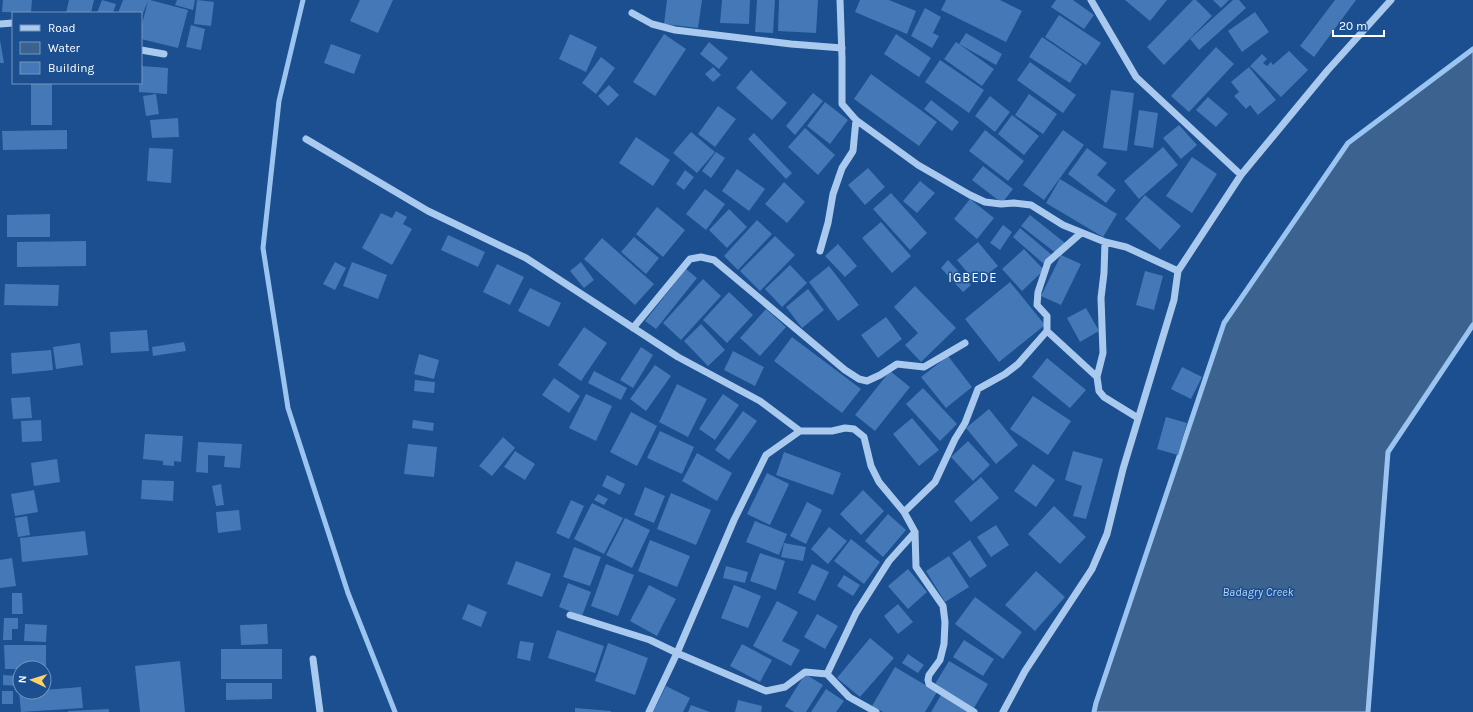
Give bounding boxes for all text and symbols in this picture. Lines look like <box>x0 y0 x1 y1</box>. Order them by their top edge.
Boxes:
legend <box>12 12 142 84</box>
scale bar <box>1333 12 1384 38</box>
text: 20 m <box>1339 19 1367 33</box>
text: Road <box>48 21 76 35</box>
text: Water <box>48 41 81 55</box>
text: Building <box>48 61 95 75</box>
district label: IGBEDE <box>948 270 998 285</box>
water label: Badagry Creek <box>1222 585 1294 599</box>
north arrow <box>12 660 52 700</box>
text: N <box>16 675 29 684</box>

